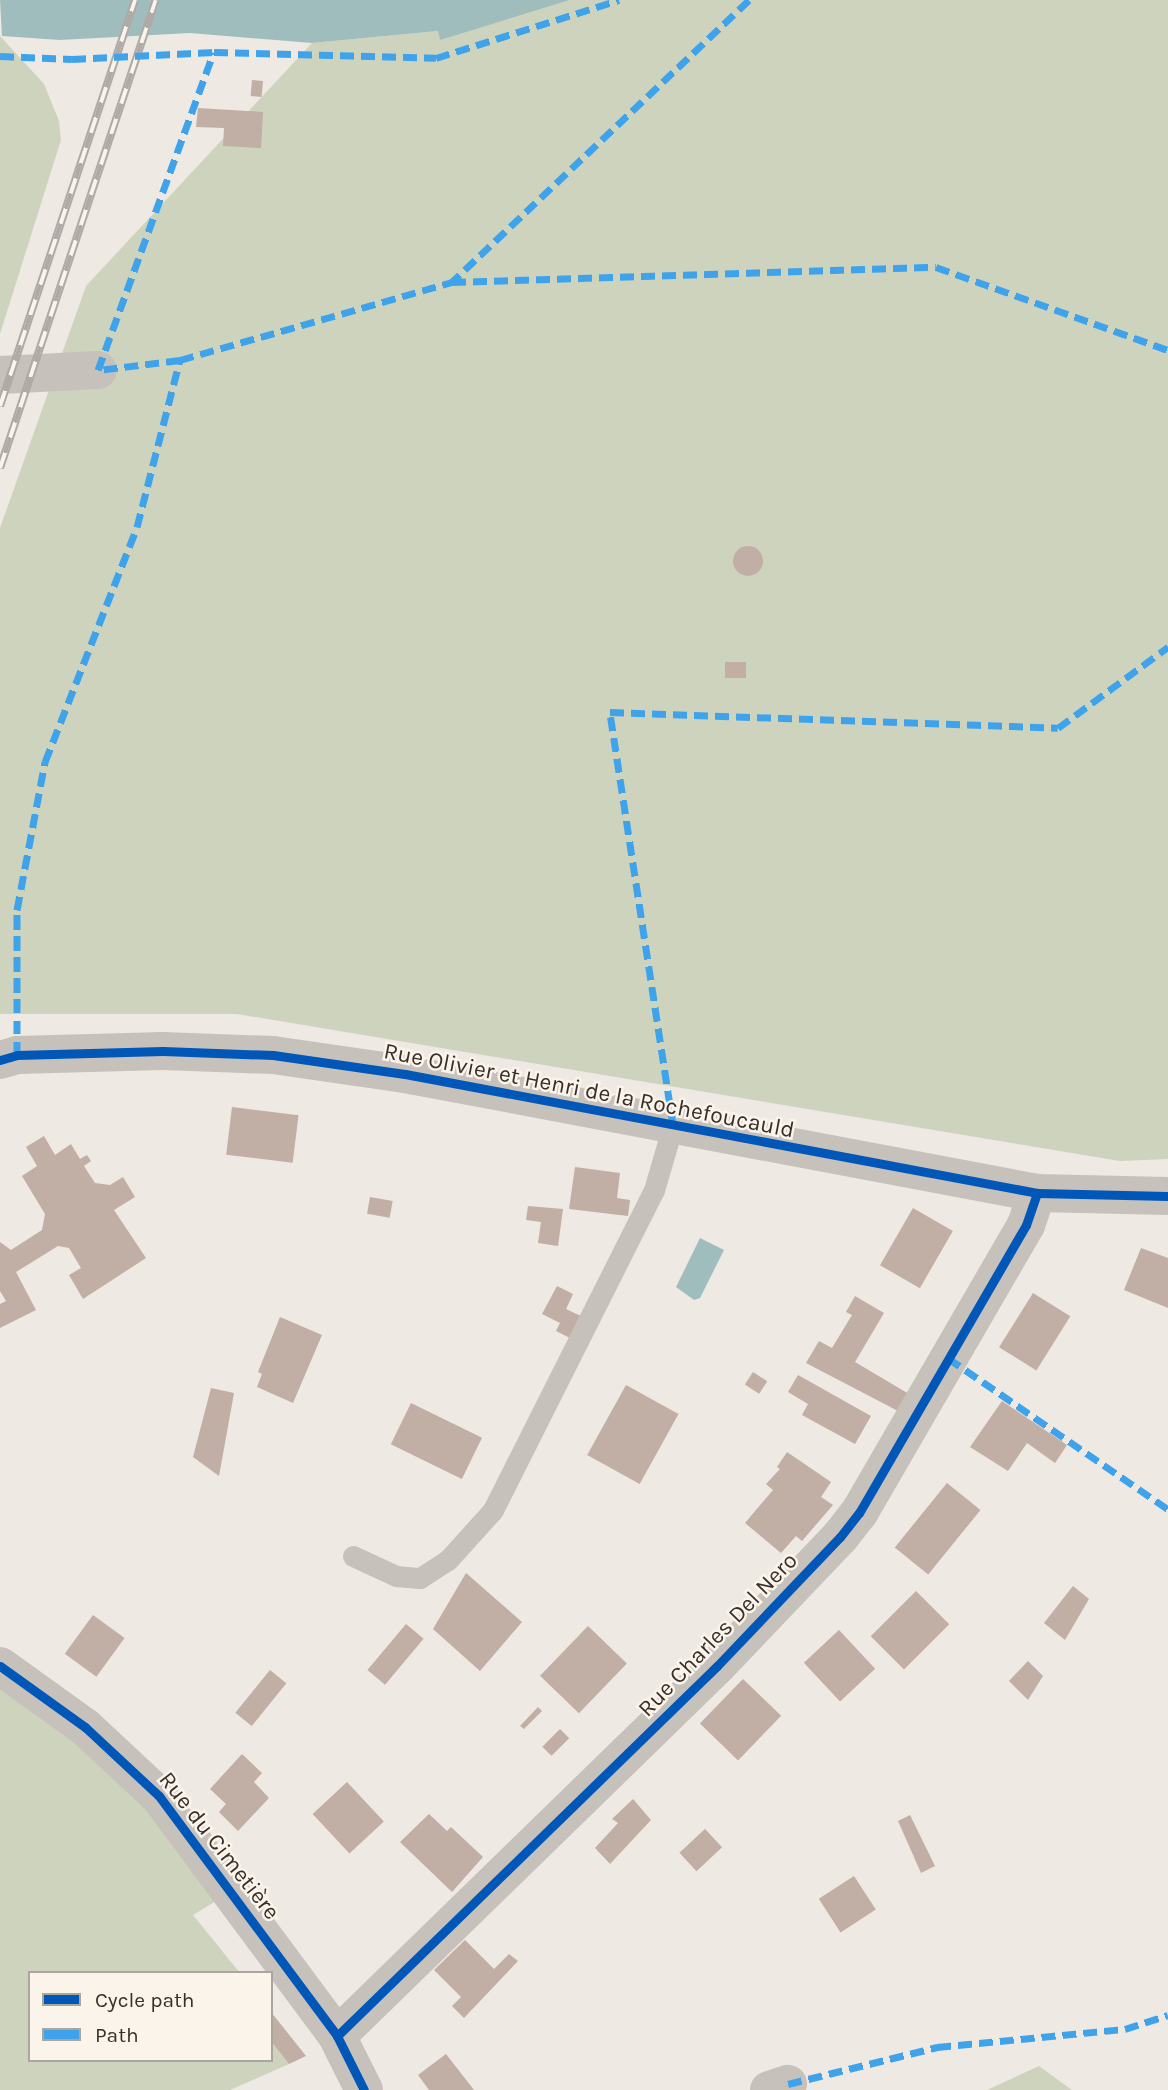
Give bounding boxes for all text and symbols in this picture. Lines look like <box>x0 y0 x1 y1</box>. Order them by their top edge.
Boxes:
street label: Rue Olivier et Henri de la Rochefoucauld <box>381 1038 797 1144</box>
street label: Rue Charles Del Nero <box>633 1547 803 1723</box>
street label: Rue du Cimetière <box>153 1767 285 1925</box>
legend <box>28 1971 273 2062</box>
text: Cycle path <box>95 1988 195 2012</box>
text: Path <box>95 2023 139 2047</box>

